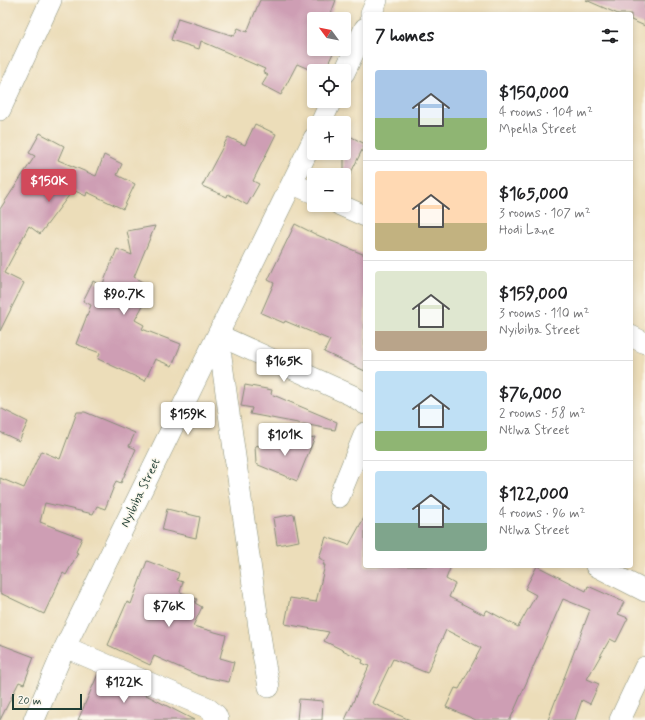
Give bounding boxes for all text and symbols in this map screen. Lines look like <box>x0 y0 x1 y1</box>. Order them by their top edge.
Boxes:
north arrow <box>307 12 351 56</box>
map controls <box>307 12 351 212</box>
text: 7 homes <box>375 25 434 47</box>
icon: filters <box>599 25 621 47</box>
button: locate <box>307 64 351 108</box>
text: $150,000 <box>499 82 569 104</box>
icon: home <box>407 86 455 134</box>
text: 4 rooms · 104 m² <box>499 104 593 121</box>
button: + <box>307 116 351 160</box>
text: Mpehla Street <box>499 121 576 138</box>
button: − <box>307 168 351 212</box>
pin: $150K <box>21 169 77 203</box>
text: $150K <box>30 173 68 190</box>
text: $165,000 <box>499 183 569 205</box>
icon: home <box>407 187 455 235</box>
text: 3 rooms · 107 m² <box>499 205 591 222</box>
text: Hodi Lane <box>499 222 555 239</box>
pin: $90.7K <box>91 282 157 316</box>
text: $159,000 <box>499 283 568 305</box>
text: $90.7K <box>103 286 145 303</box>
icon: home <box>407 287 455 335</box>
text: 3 rooms · 110 m² <box>499 305 589 322</box>
text: Nyibiba Street <box>499 322 580 339</box>
pin: $165K <box>256 349 312 383</box>
text: $165K <box>265 353 303 370</box>
text: $76,000 <box>499 383 562 405</box>
icon: home <box>407 387 455 435</box>
pin: $159K <box>160 402 216 436</box>
text: 2 rooms · 58 m² <box>499 405 586 422</box>
text: $159K <box>170 406 206 423</box>
text: Ntlwa Street <box>499 422 569 439</box>
pin: $101K <box>257 423 313 457</box>
text: $101K <box>267 427 303 444</box>
street label: Nyibiba Street <box>117 455 165 530</box>
text: $122,000 <box>499 483 569 505</box>
icon: home <box>407 487 455 535</box>
text: 4 rooms · 96 m² <box>499 505 585 522</box>
text: Ntlwa Street <box>499 522 569 539</box>
pin: $76K <box>145 594 193 628</box>
text: $76K <box>153 598 185 615</box>
pin: $122K <box>96 670 152 704</box>
text: $122K <box>105 674 143 691</box>
scale bar <box>12 692 82 711</box>
text: 20 m <box>18 694 41 708</box>

